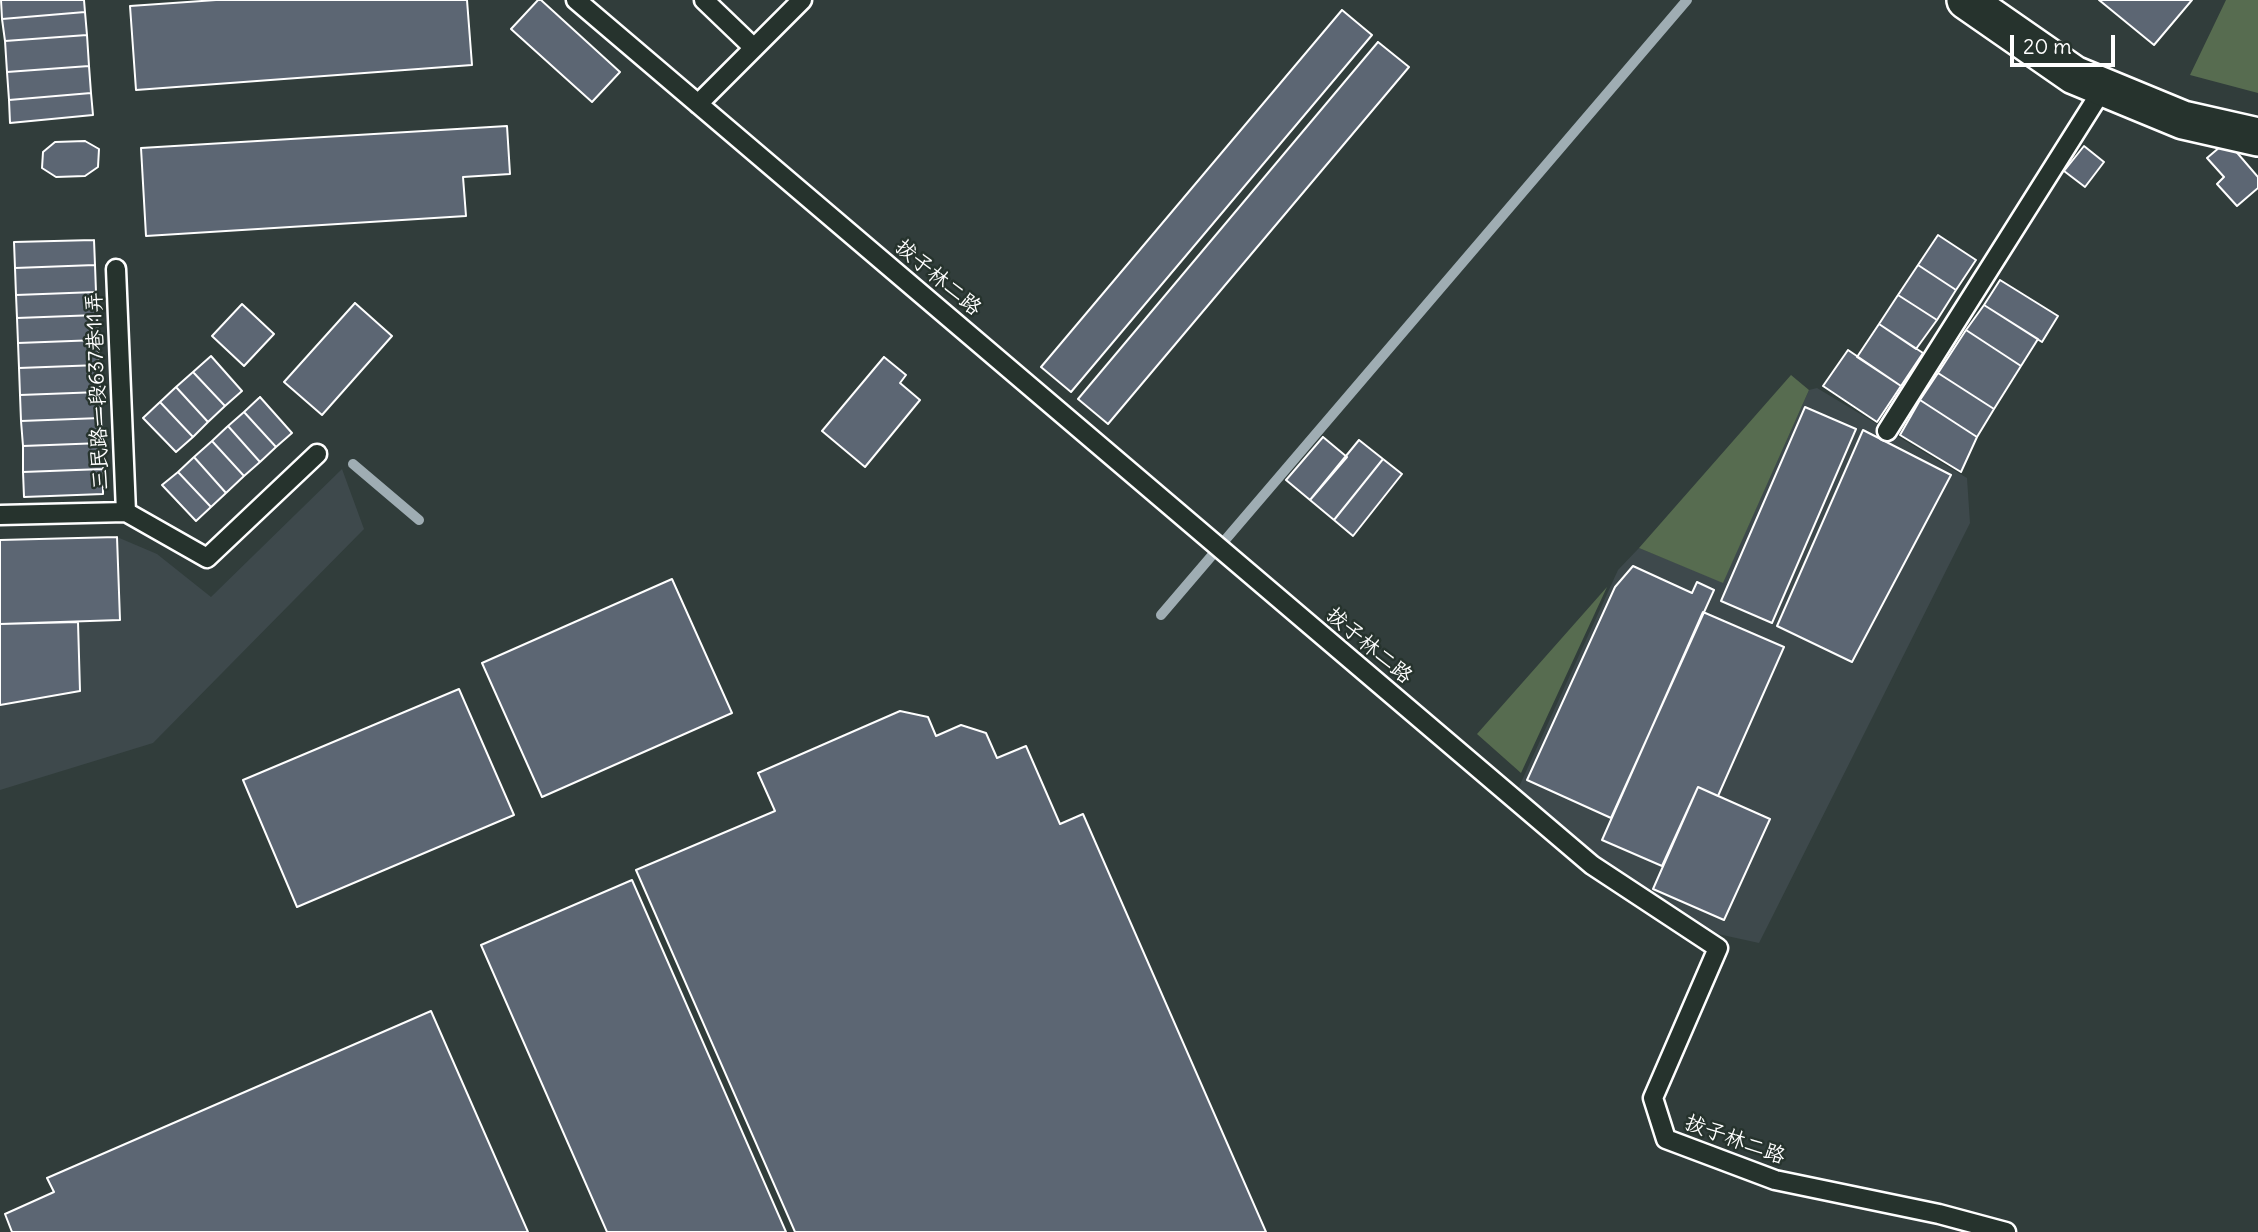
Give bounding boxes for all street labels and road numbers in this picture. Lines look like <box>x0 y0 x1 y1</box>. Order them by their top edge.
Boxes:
street label: 拔子林二路 <box>890 235 986 321</box>
street label: 三民路一段637巷11弄 <box>82 292 114 490</box>
street label: 拔子林二路 <box>1321 603 1417 689</box>
street label: 拔子林二路 <box>1681 1110 1789 1170</box>

